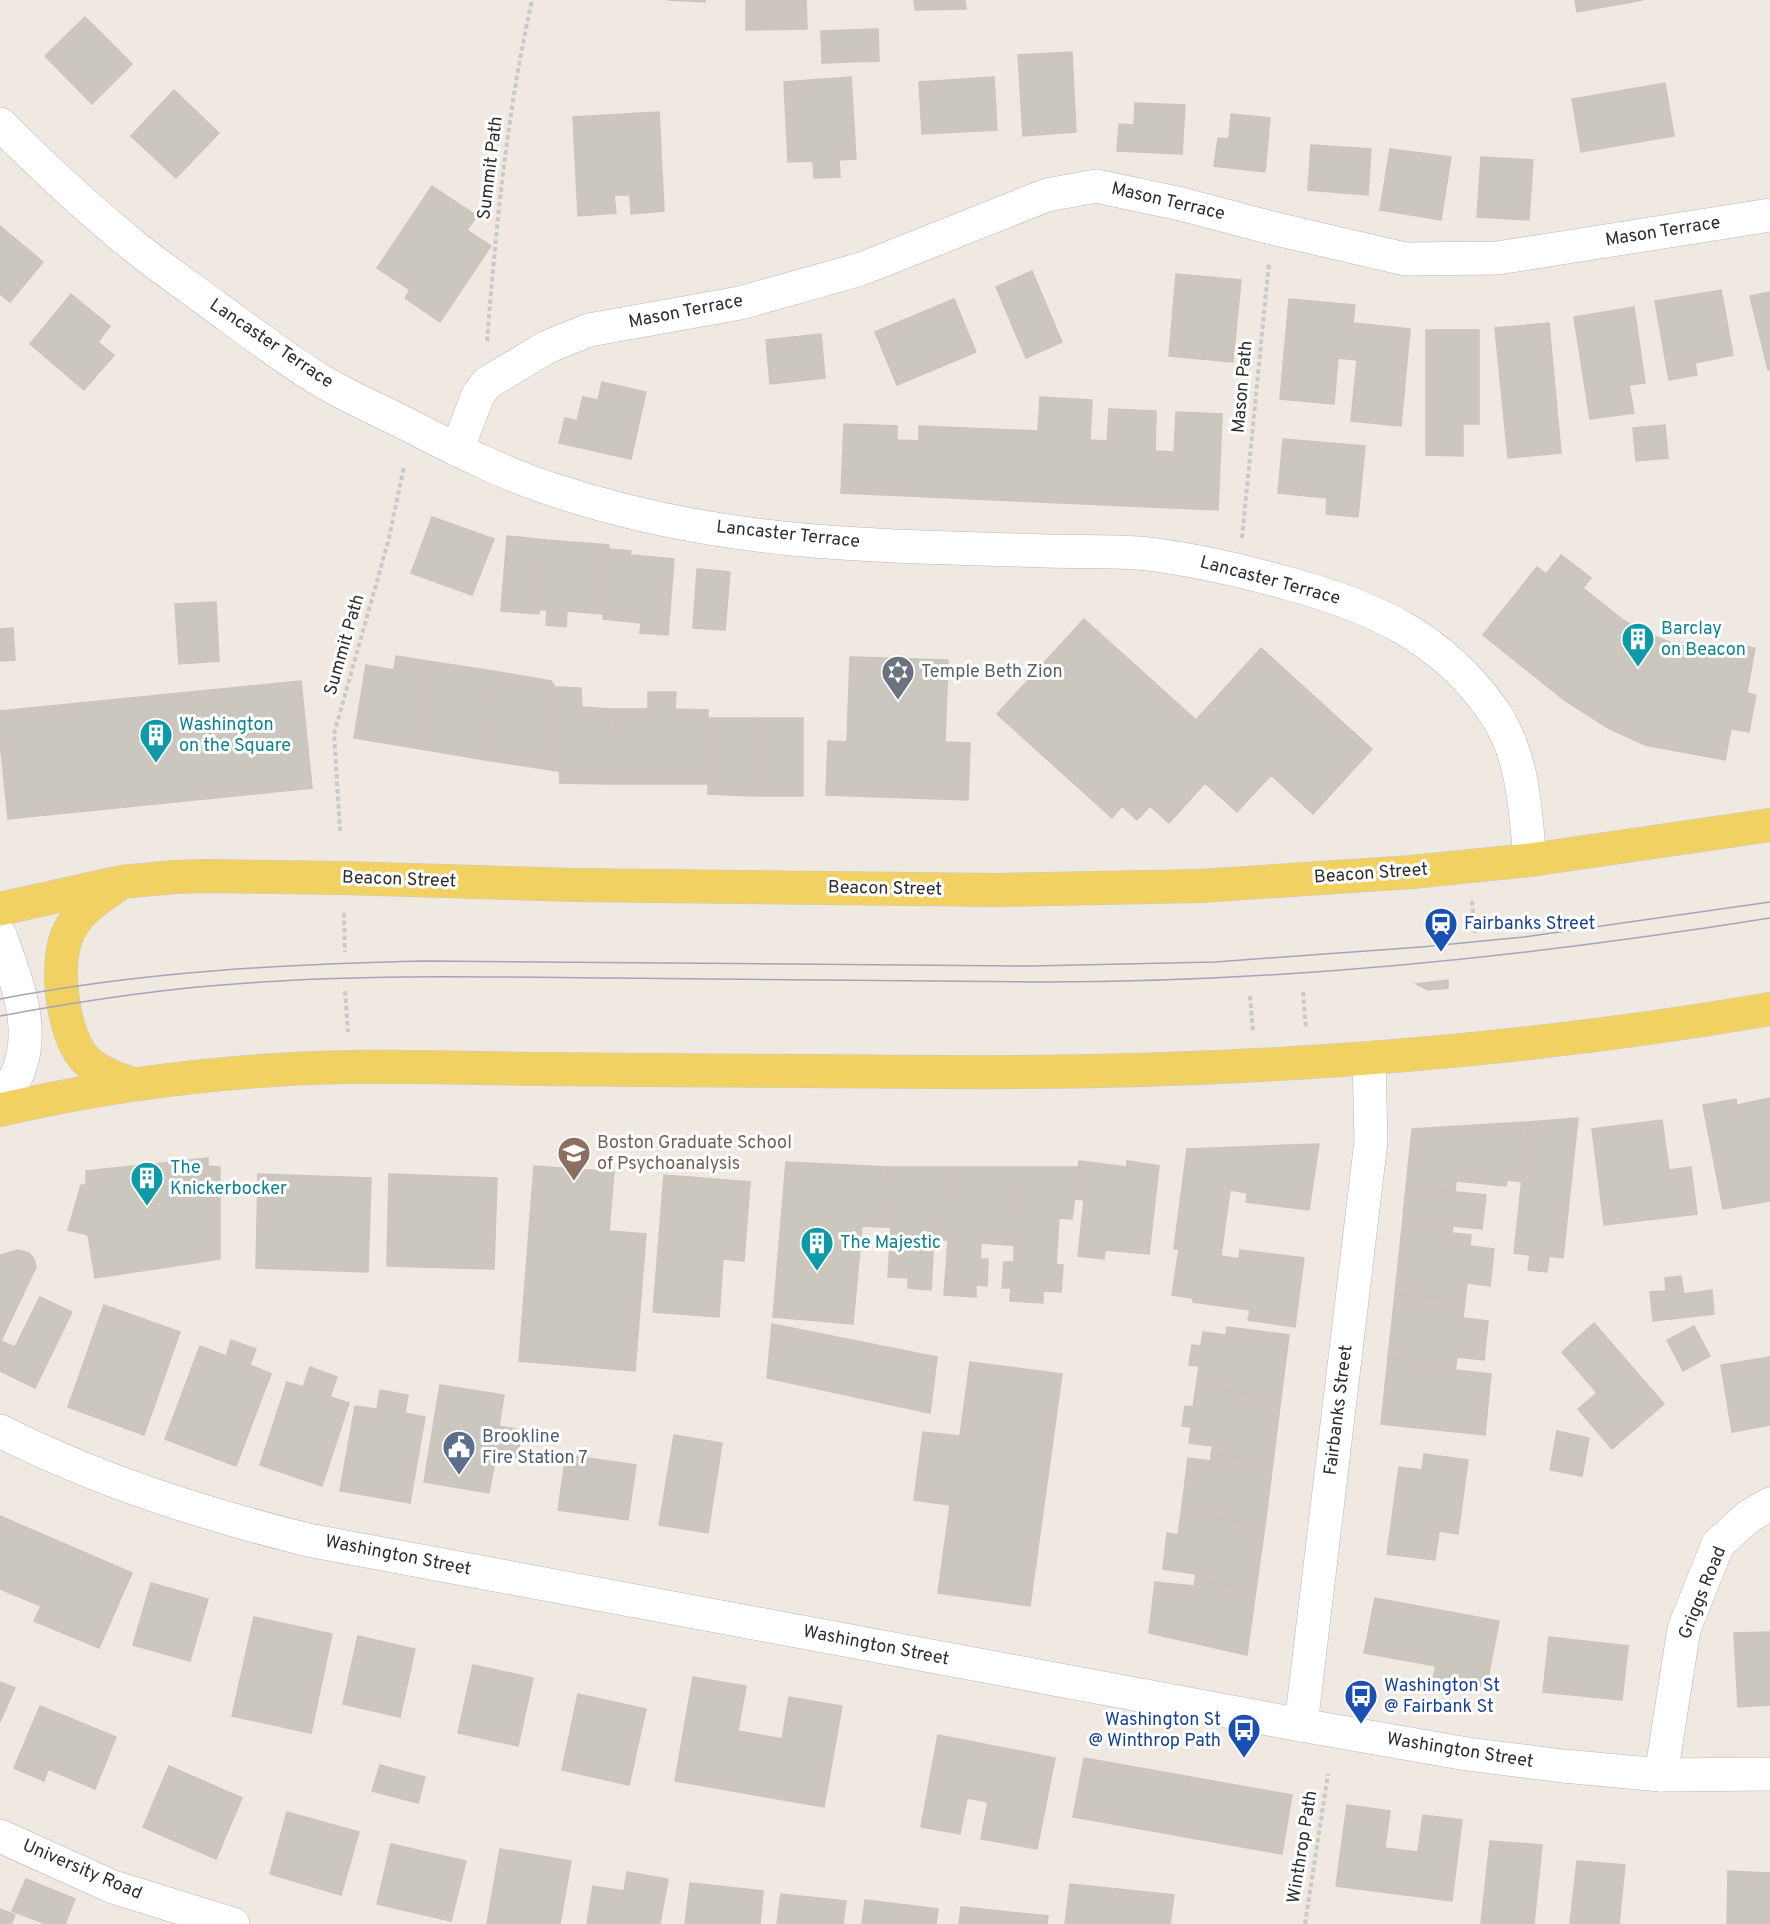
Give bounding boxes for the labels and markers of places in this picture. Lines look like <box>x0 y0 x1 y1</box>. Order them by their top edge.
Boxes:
place label: Barclay on Beacon <box>1661 618 1746 662</box>
building icon: Barclay on Beacon <box>1620 621 1656 668</box>
synagogue icon: Temple Beth Zion <box>880 654 916 701</box>
place label: Temple Beth Zion <box>921 661 1063 684</box>
place label: Washington on the Square <box>179 714 291 758</box>
building icon: Washington on the Square <box>138 717 174 764</box>
station icon: Fairbanks Street <box>1423 906 1459 953</box>
place label: Fairbanks Street <box>1464 913 1595 936</box>
place label: Boston Graduate School of Psychoanalysis <box>597 1132 792 1176</box>
school or university icon: Boston Graduate School of Psychoanalysis <box>556 1135 592 1182</box>
place label: The Knickerbocker <box>170 1157 287 1201</box>
building icon: The Knickerbocker <box>129 1160 165 1207</box>
building icon: The Majestic <box>799 1225 835 1272</box>
place label: The Majestic <box>840 1232 941 1255</box>
place label: Brookline Fire Station 7 <box>482 1426 588 1470</box>
public building icon: Brookline Fire Station 7 <box>441 1429 477 1476</box>
place label: Washington St @ Fairbank St <box>1384 1675 1500 1719</box>
bus stop icon: Washington St @ Fairbank St <box>1343 1678 1379 1725</box>
place label: Washington St @ Winthrop Path <box>1089 1709 1221 1753</box>
bus stop icon: Washington St @ Winthrop Path <box>1226 1712 1262 1759</box>

